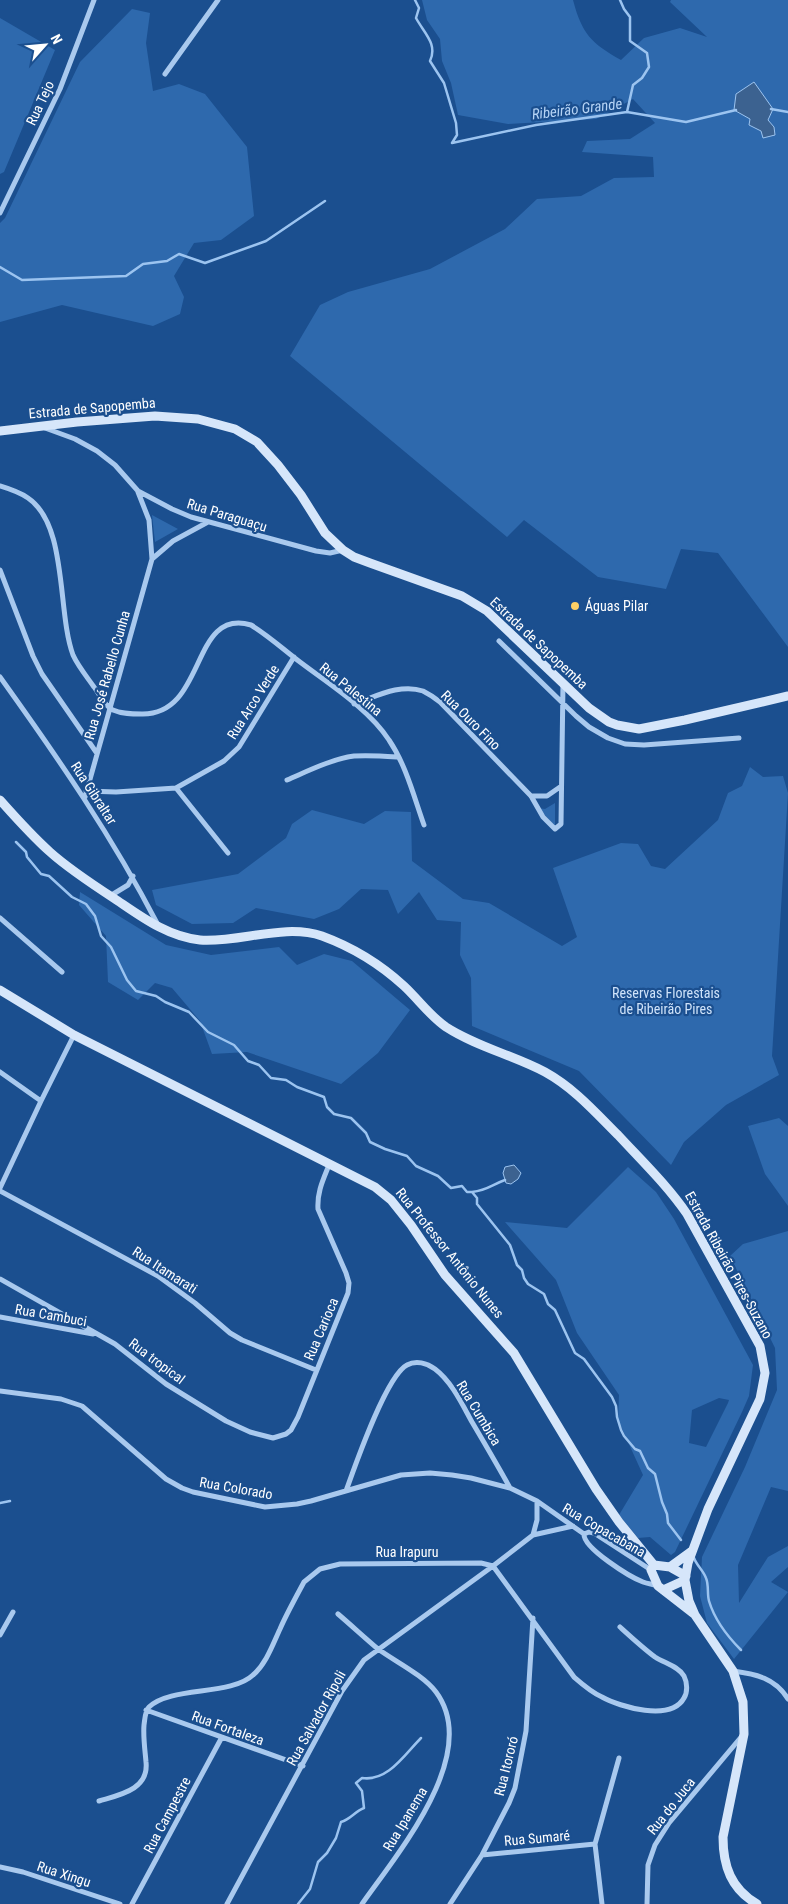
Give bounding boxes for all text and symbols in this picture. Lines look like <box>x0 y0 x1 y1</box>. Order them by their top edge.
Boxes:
north arrow <box>20 20 70 70</box>
text: N <box>48 32 66 47</box>
street label: Rua Tejo <box>23 78 57 128</box>
water label: Ribeirão Grande <box>531 94 623 123</box>
street label: Estrada de Sapopemba <box>28 394 156 422</box>
street label: Rua Paraguaçu <box>185 495 269 535</box>
street label: Estrada de Sapopemba <box>487 594 591 692</box>
place label: Águas Pilar <box>585 597 648 614</box>
marker: Águas Pilar <box>569 600 581 612</box>
street label: Rua José Rabello Cunha <box>81 609 133 741</box>
street label: Rua Palestina <box>317 659 385 719</box>
street label: Rua Arco Verde <box>224 661 282 742</box>
street label: Rua Ouro Fino <box>438 687 504 753</box>
street label: Rua Gibraltar <box>68 759 120 827</box>
park label: Reservas Florestais de Ribeirão Pires <box>612 985 720 1017</box>
street label: Rua Professor Antônio Nunes <box>393 1185 507 1321</box>
street label: Estrada Ribeirão Pires-Suzano <box>682 1189 776 1341</box>
street label: Rua Itamarati <box>130 1243 200 1297</box>
street label: Rua Carioca <box>301 1295 341 1363</box>
street label: Rua Cambuci <box>14 1301 88 1329</box>
street label: Rua tropical <box>126 1335 188 1387</box>
street label: Rua Cumbica <box>453 1378 505 1448</box>
street label: Rua Colorado <box>198 1474 274 1502</box>
street label: Rua Copacabana <box>560 1500 648 1560</box>
street label: Rua Irapuru <box>375 1544 439 1560</box>
street label: Rua Salvador Ripoli <box>283 1668 349 1768</box>
street label: Rua Fortaleza <box>190 1708 266 1748</box>
street label: Rua Itororó <box>491 1734 521 1798</box>
street label: Rua Campestre <box>140 1774 194 1856</box>
street label: Rua do Juca <box>644 1774 698 1838</box>
street label: Rua Ipanema <box>380 1784 430 1854</box>
street label: Rua Sumaré <box>503 1827 571 1849</box>
street label: Rua Xingu <box>35 1858 93 1890</box>

